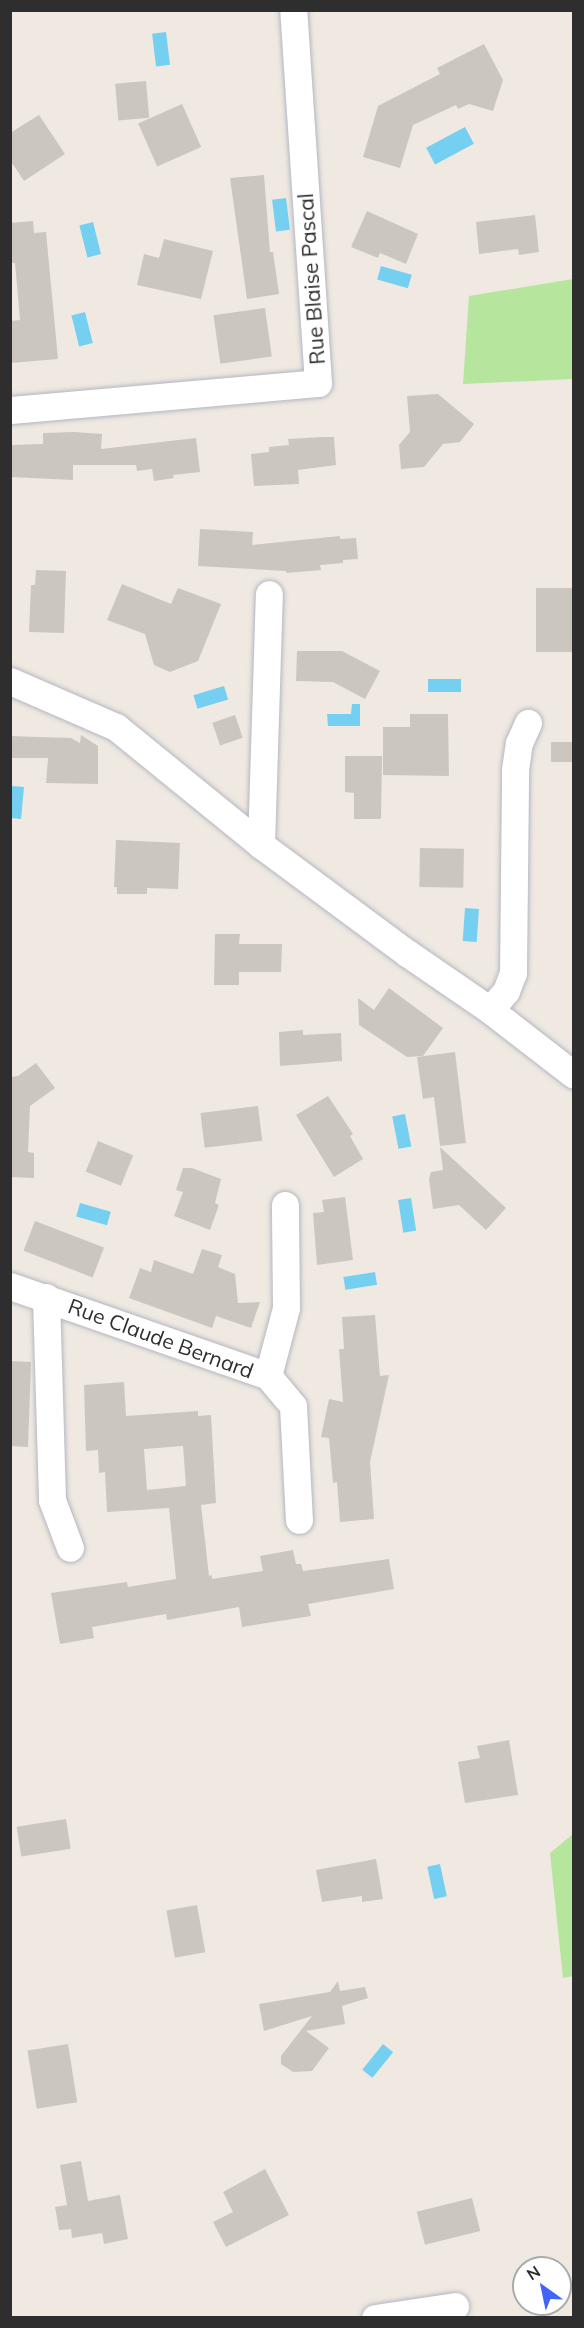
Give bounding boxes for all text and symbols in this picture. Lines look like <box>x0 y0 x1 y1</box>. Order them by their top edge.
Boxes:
street label: Rue Blaise Pascal <box>292 192 330 366</box>
street label: Rue Claude Bernard <box>65 1293 257 1383</box>
north arrow <box>512 2256 572 2316</box>
text: N <box>523 2261 544 2284</box>

